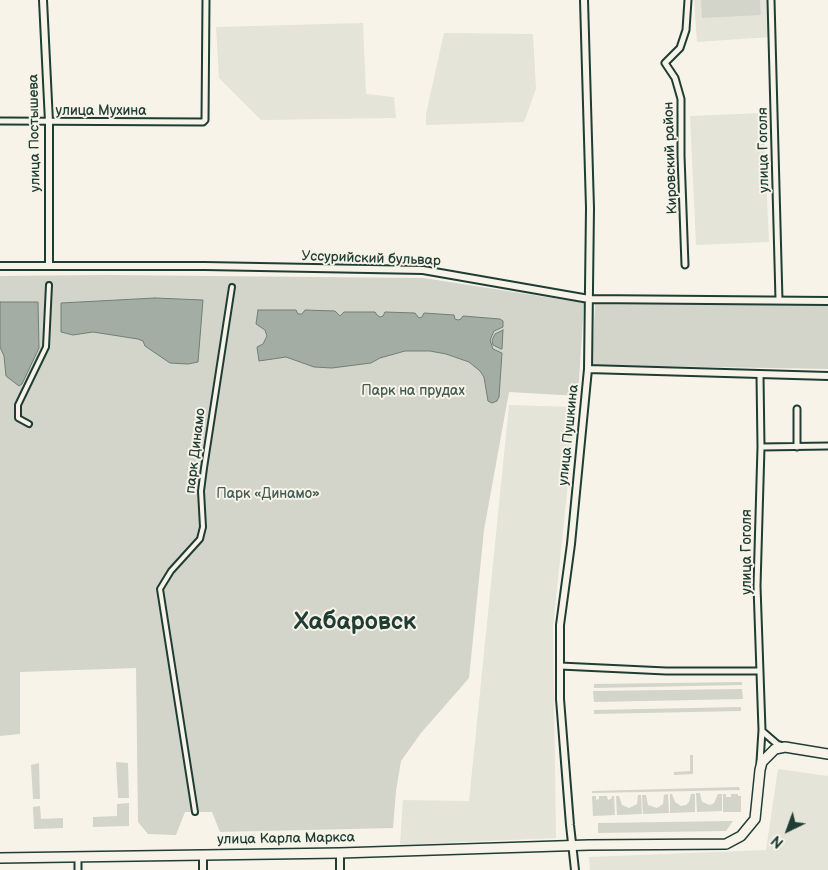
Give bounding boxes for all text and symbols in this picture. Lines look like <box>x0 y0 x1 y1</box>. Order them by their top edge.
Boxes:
street label: улица Постышева <box>26 74 44 192</box>
street label: Кировский район <box>661 101 681 215</box>
street label: улица Мухина <box>55 103 147 119</box>
street label: улица Гоголя <box>755 107 773 193</box>
street label: Уссурийский бульвар <box>301 248 441 270</box>
park label: Парк на прудах <box>361 383 465 399</box>
street label: улица Пушкина <box>555 384 583 486</box>
street label: парк Динамо <box>182 407 210 495</box>
park label: Парк «Динамо» <box>216 486 320 502</box>
street label: улица Гоголя <box>739 509 755 595</box>
district label: Хабаровск <box>294 609 416 637</box>
north arrow <box>763 805 813 855</box>
street label: улица Карла Маркса <box>217 829 355 849</box>
text: N <box>768 832 787 851</box>

